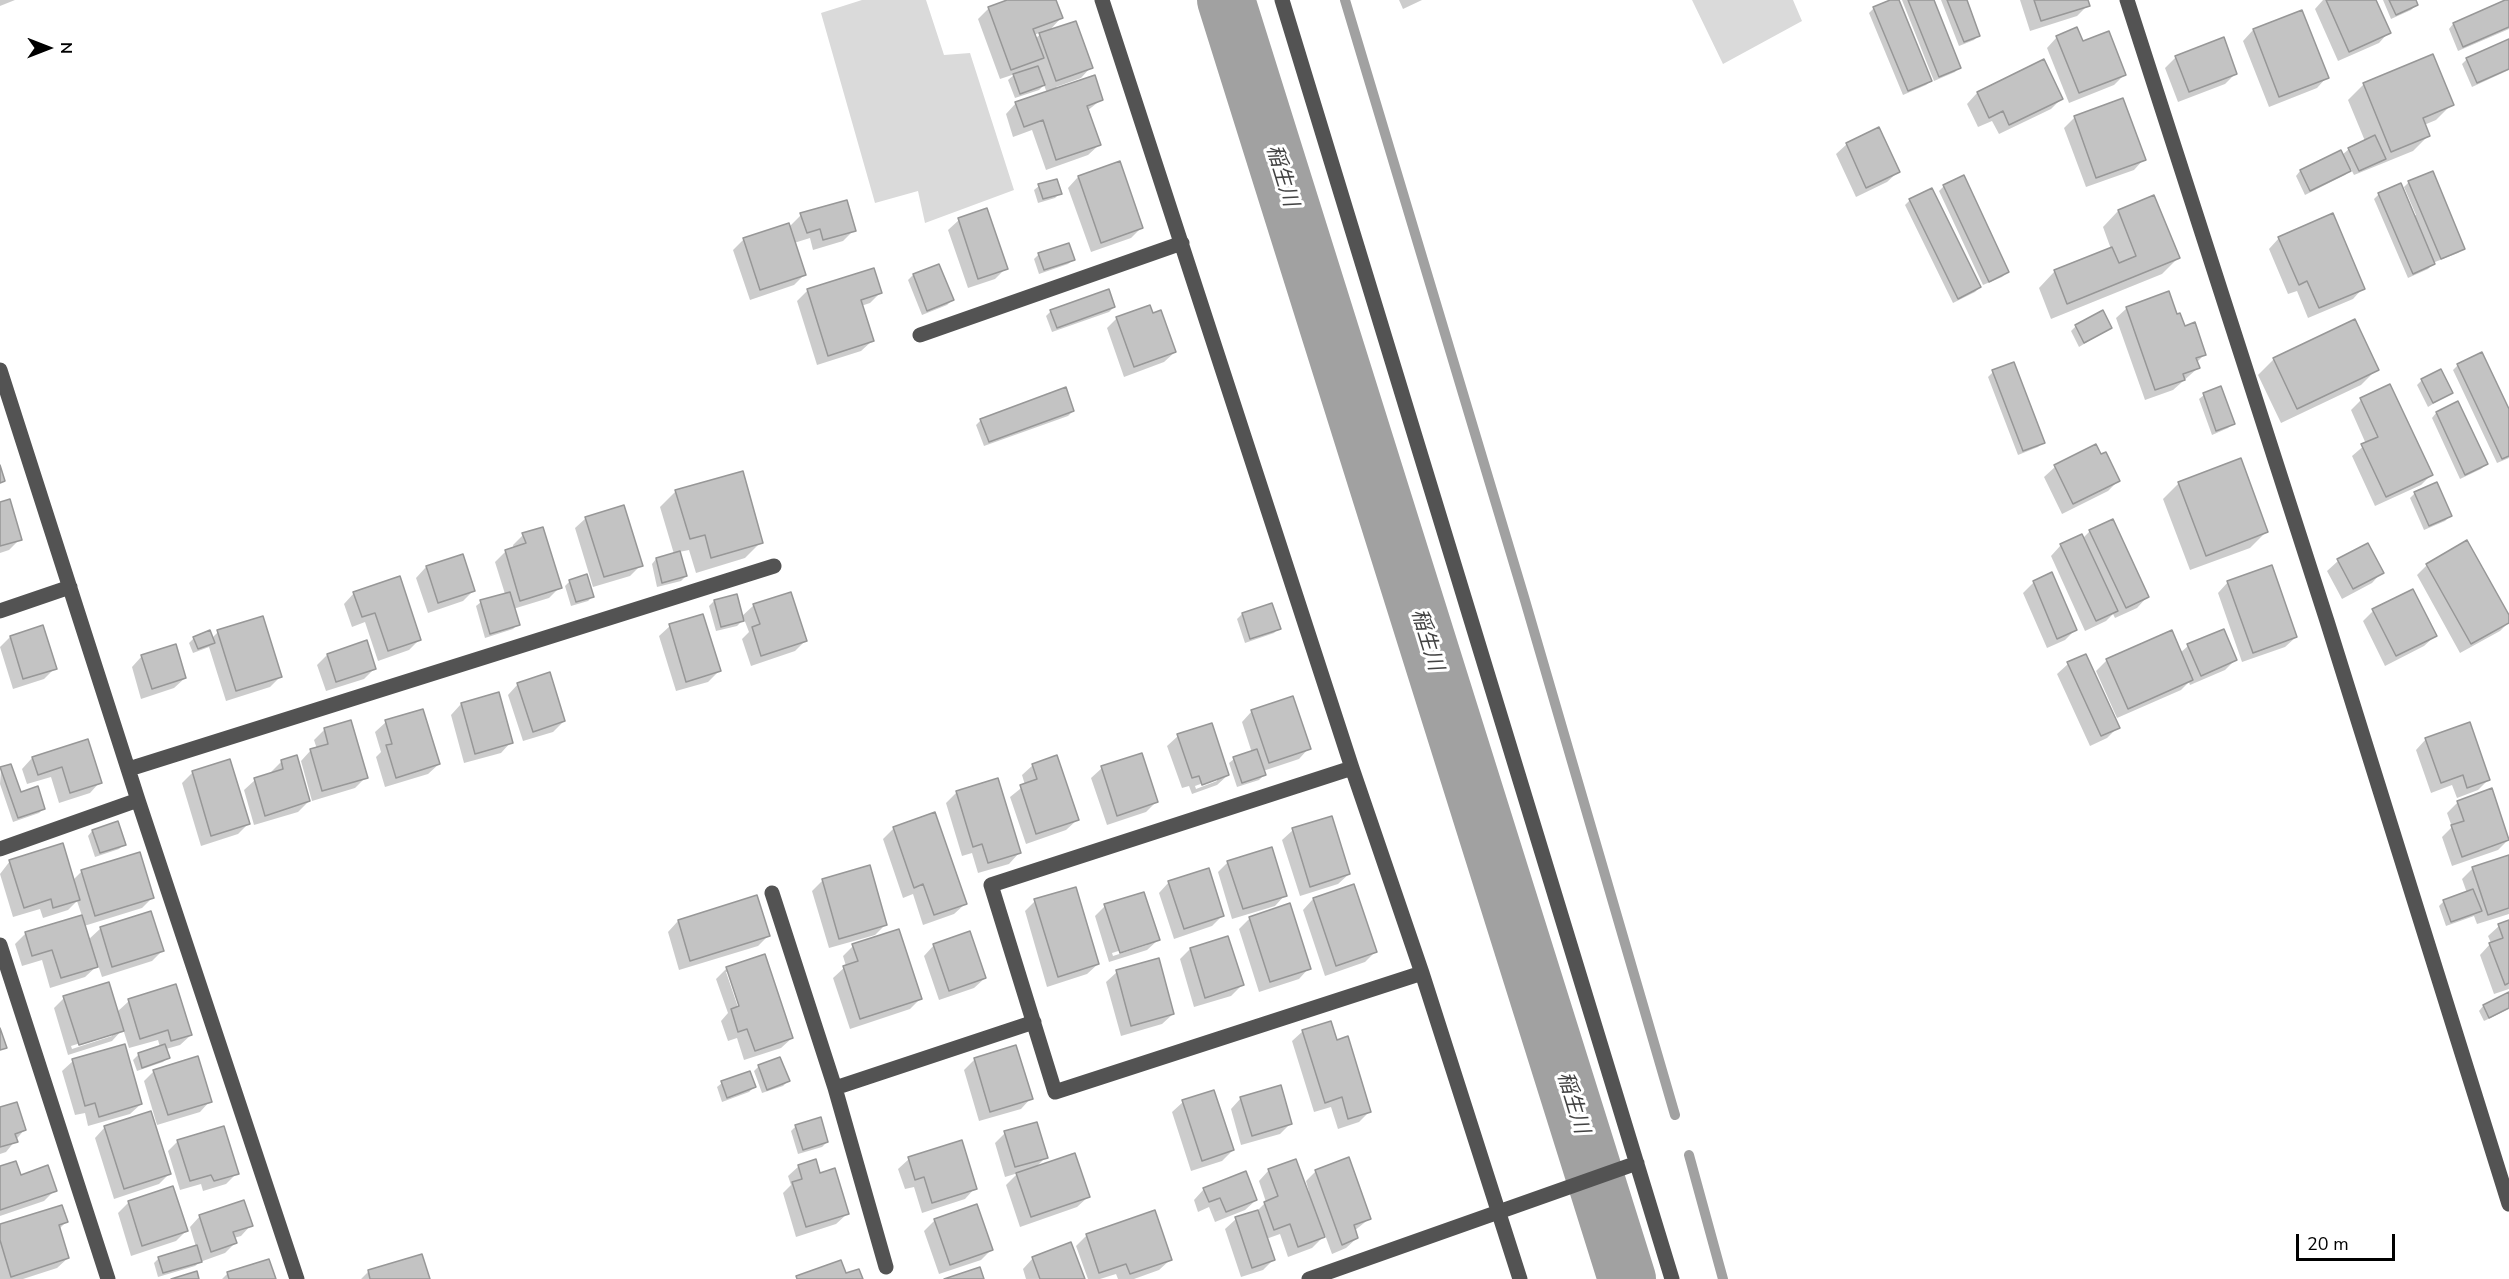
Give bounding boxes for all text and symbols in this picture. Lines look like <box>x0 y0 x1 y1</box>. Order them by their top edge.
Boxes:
north arrow <box>18 18 78 78</box>
text: N <box>55 42 77 54</box>
water label: 稲生川 <box>1260 142 1302 210</box>
water label: 稲生川 <box>1405 606 1447 674</box>
water label: 稲生川 <box>1551 1069 1593 1137</box>
scale bar <box>2299 1222 2398 1260</box>
text: 20 m <box>2307 1232 2349 1256</box>

